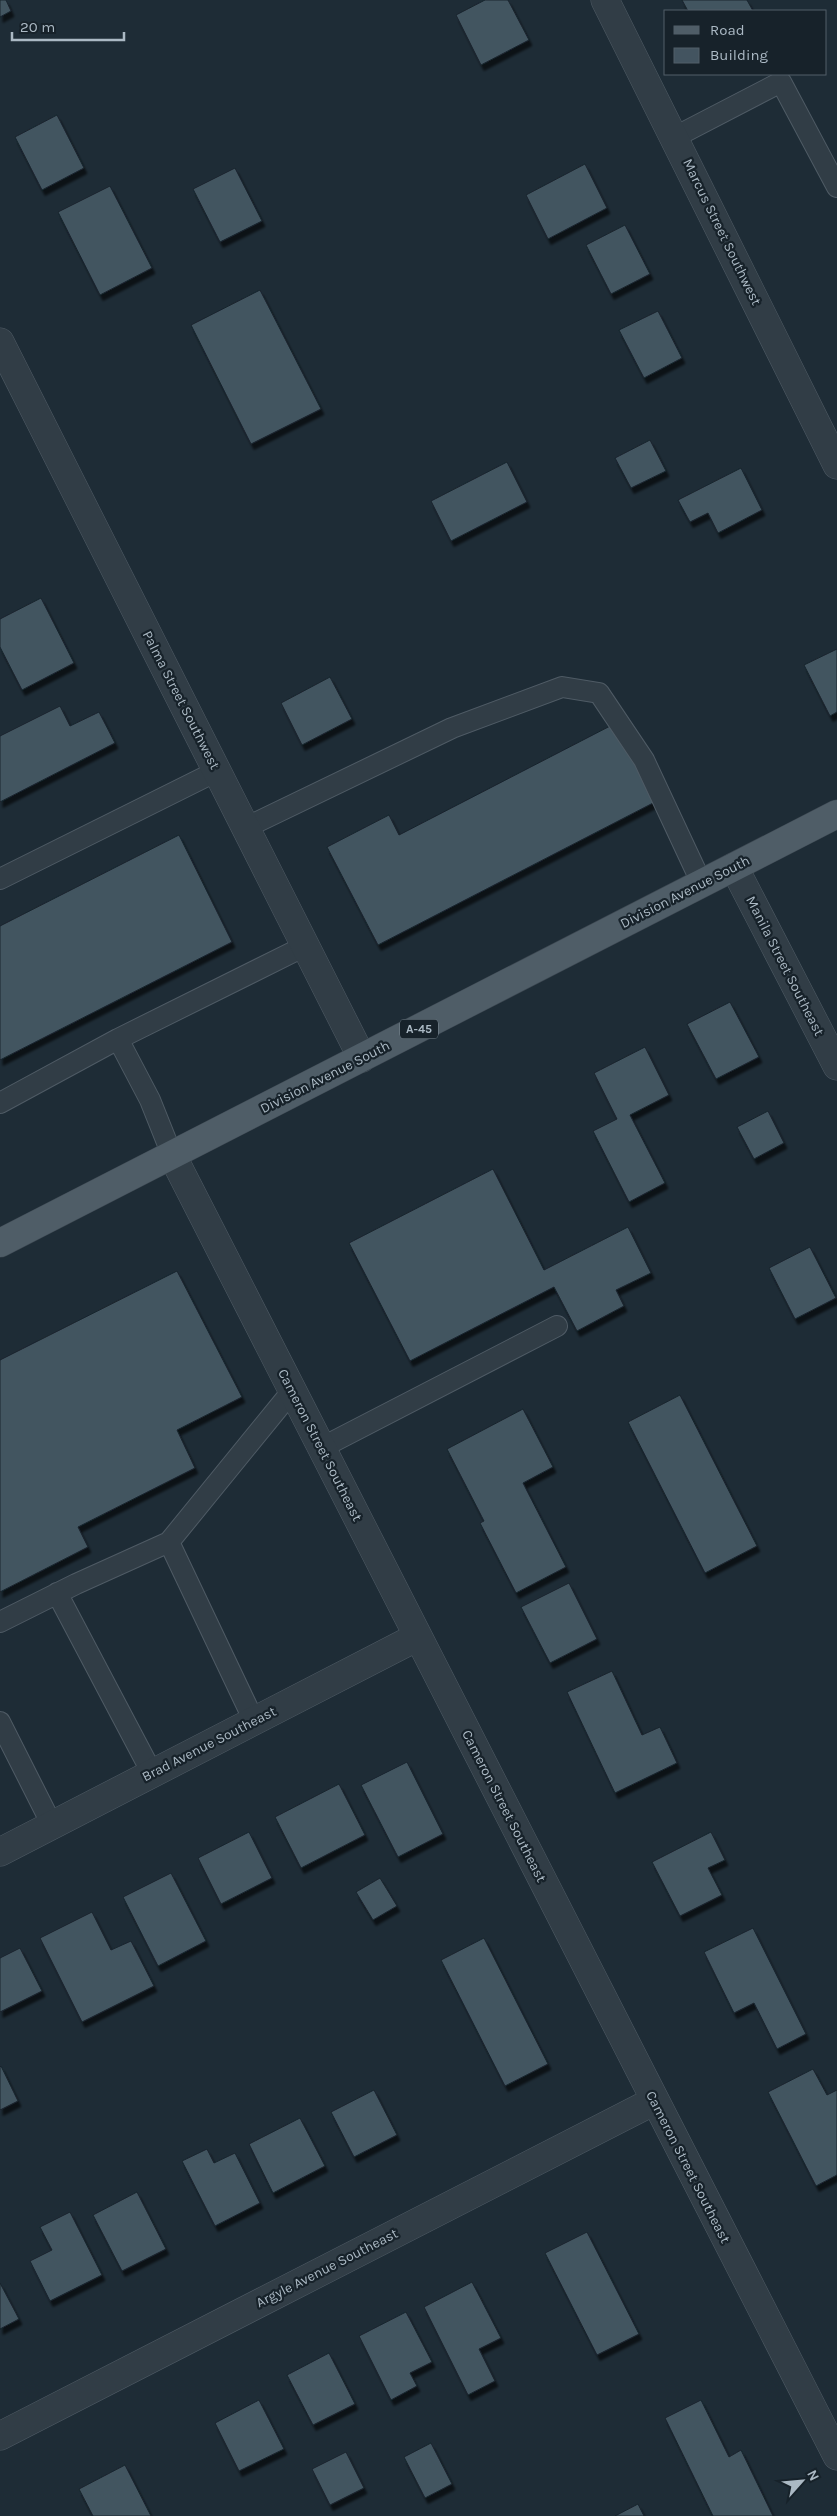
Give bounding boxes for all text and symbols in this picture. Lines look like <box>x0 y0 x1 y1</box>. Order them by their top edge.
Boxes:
scale bar <box>12 10 125 42</box>
legend <box>664 10 827 75</box>
text: 20 m <box>20 18 55 36</box>
text: Road <box>710 21 745 39</box>
text: Building <box>710 46 768 64</box>
street label: Marcus Street Southwest <box>679 156 765 308</box>
street label: Palma Street Southwest <box>139 628 223 772</box>
street label: Division Avenue South <box>617 852 753 932</box>
street label: Manila Street Southeast <box>742 893 828 1039</box>
road number: A-45 <box>400 1020 438 1038</box>
street label: Division Avenue South <box>257 1037 393 1117</box>
street label: Cameron Street Southeast <box>274 1366 366 1524</box>
street label: Brad Avenue Southeast <box>139 1703 279 1785</box>
street label: Cameron Street Southeast <box>458 1727 550 1885</box>
street label: Cameron Street Southeast <box>642 2088 734 2246</box>
street label: Argyle Avenue Southeast <box>253 2225 401 2311</box>
north arrow <box>777 2456 827 2506</box>
text: N <box>803 2467 823 2484</box>

